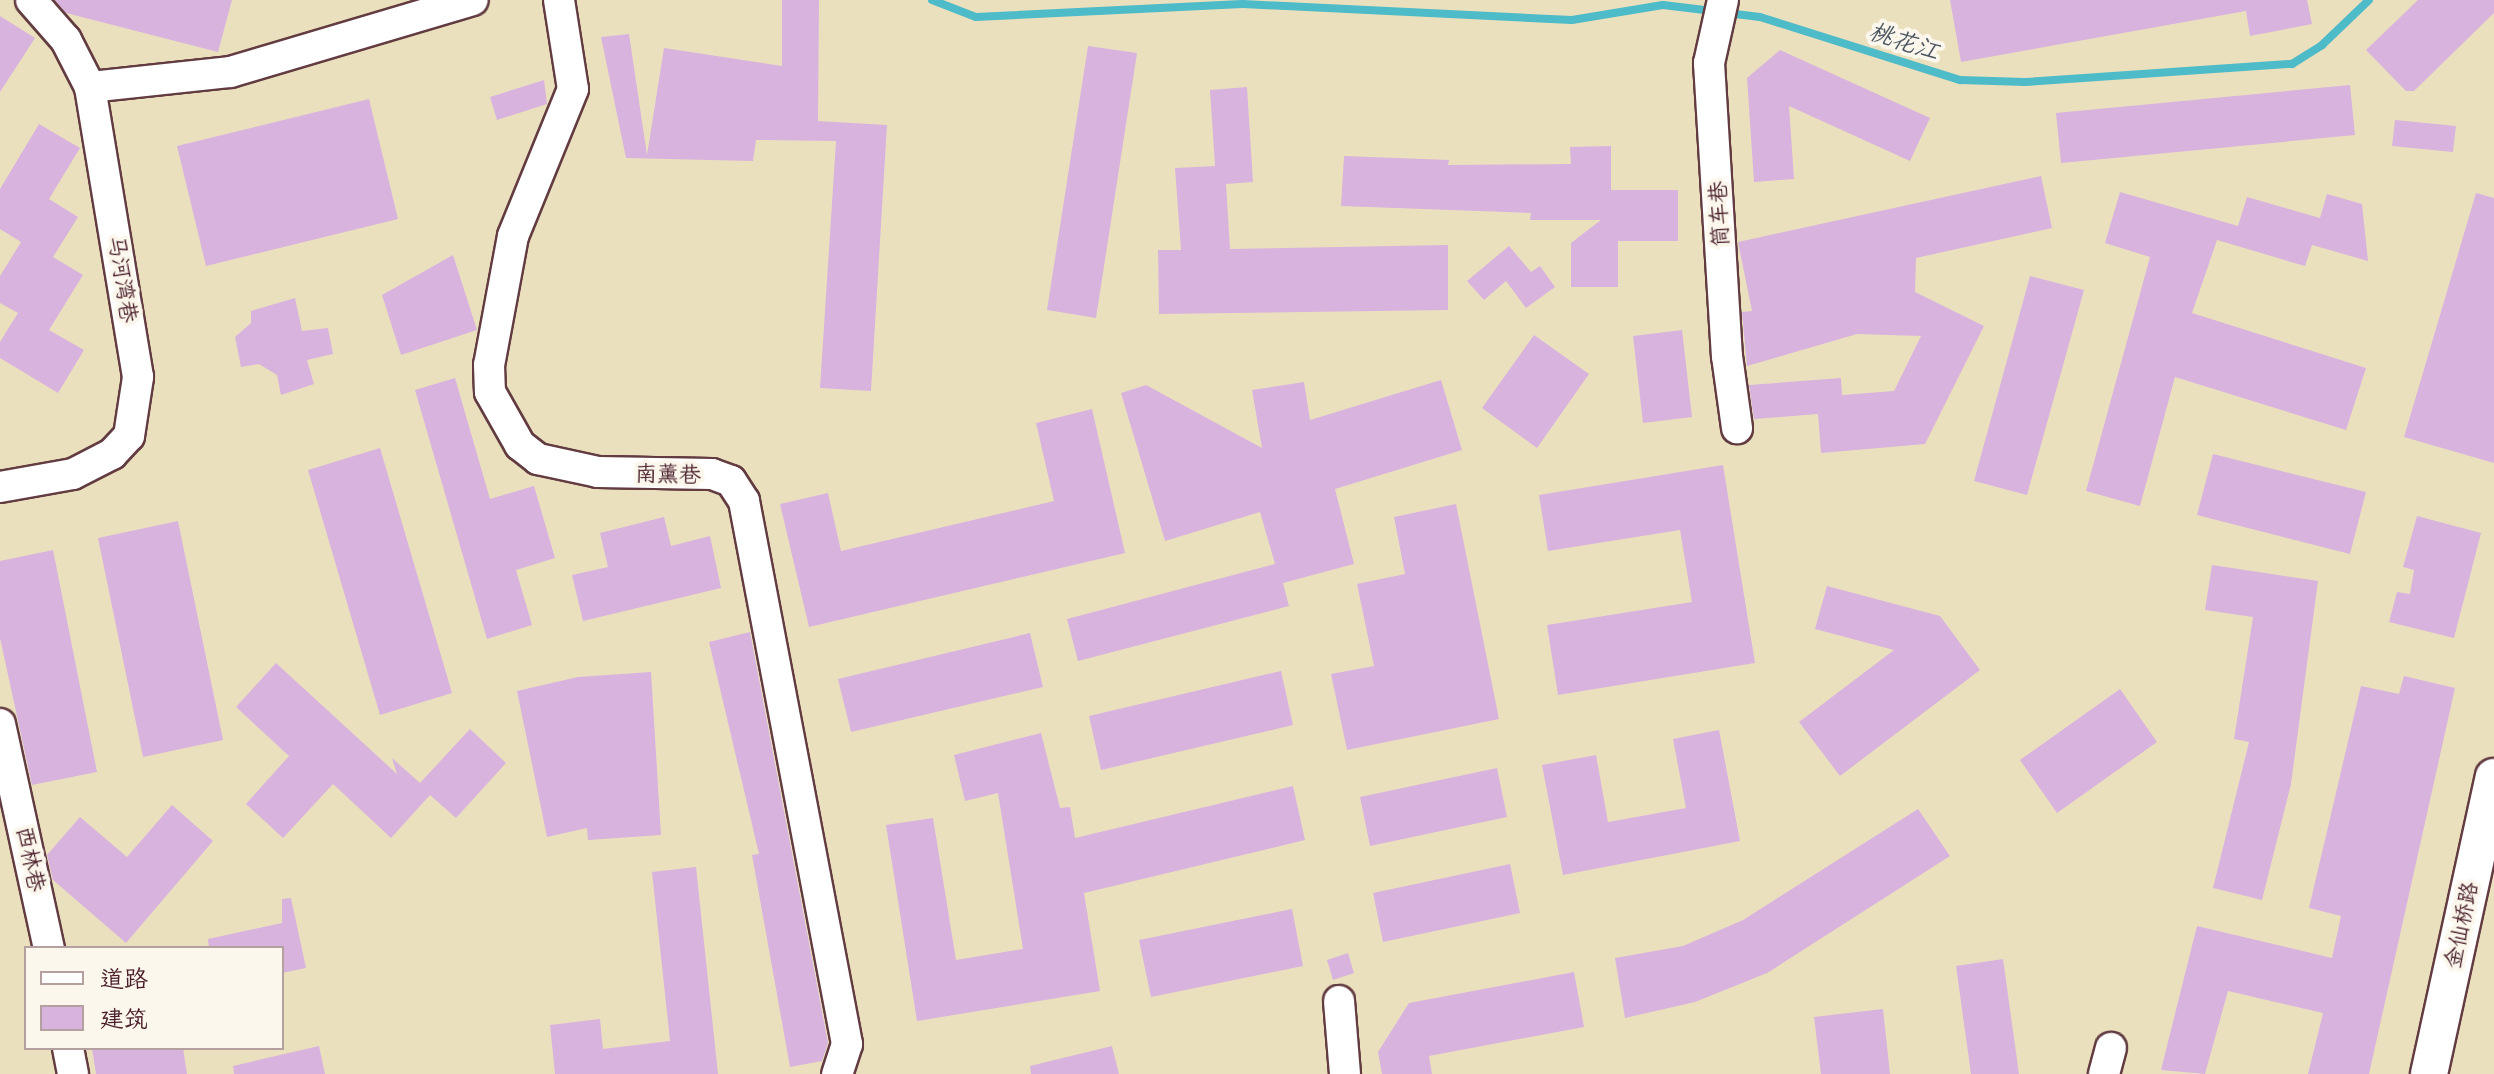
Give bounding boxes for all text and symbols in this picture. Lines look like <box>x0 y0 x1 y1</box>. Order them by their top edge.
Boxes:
water label: 桃花江 <box>1865 17 1943 67</box>
street label: 筒车巷 <box>1704 180 1734 248</box>
street label: 马河湾巷 <box>103 233 143 325</box>
street label: 南薰巷 <box>635 460 701 488</box>
street label: 西林巷 <box>11 824 51 894</box>
street label: 金仙桥路 <box>2439 879 2483 971</box>
legend <box>24 946 284 1050</box>
text: 道路 <box>100 963 148 995</box>
text: 建筑 <box>100 1003 148 1035</box>

